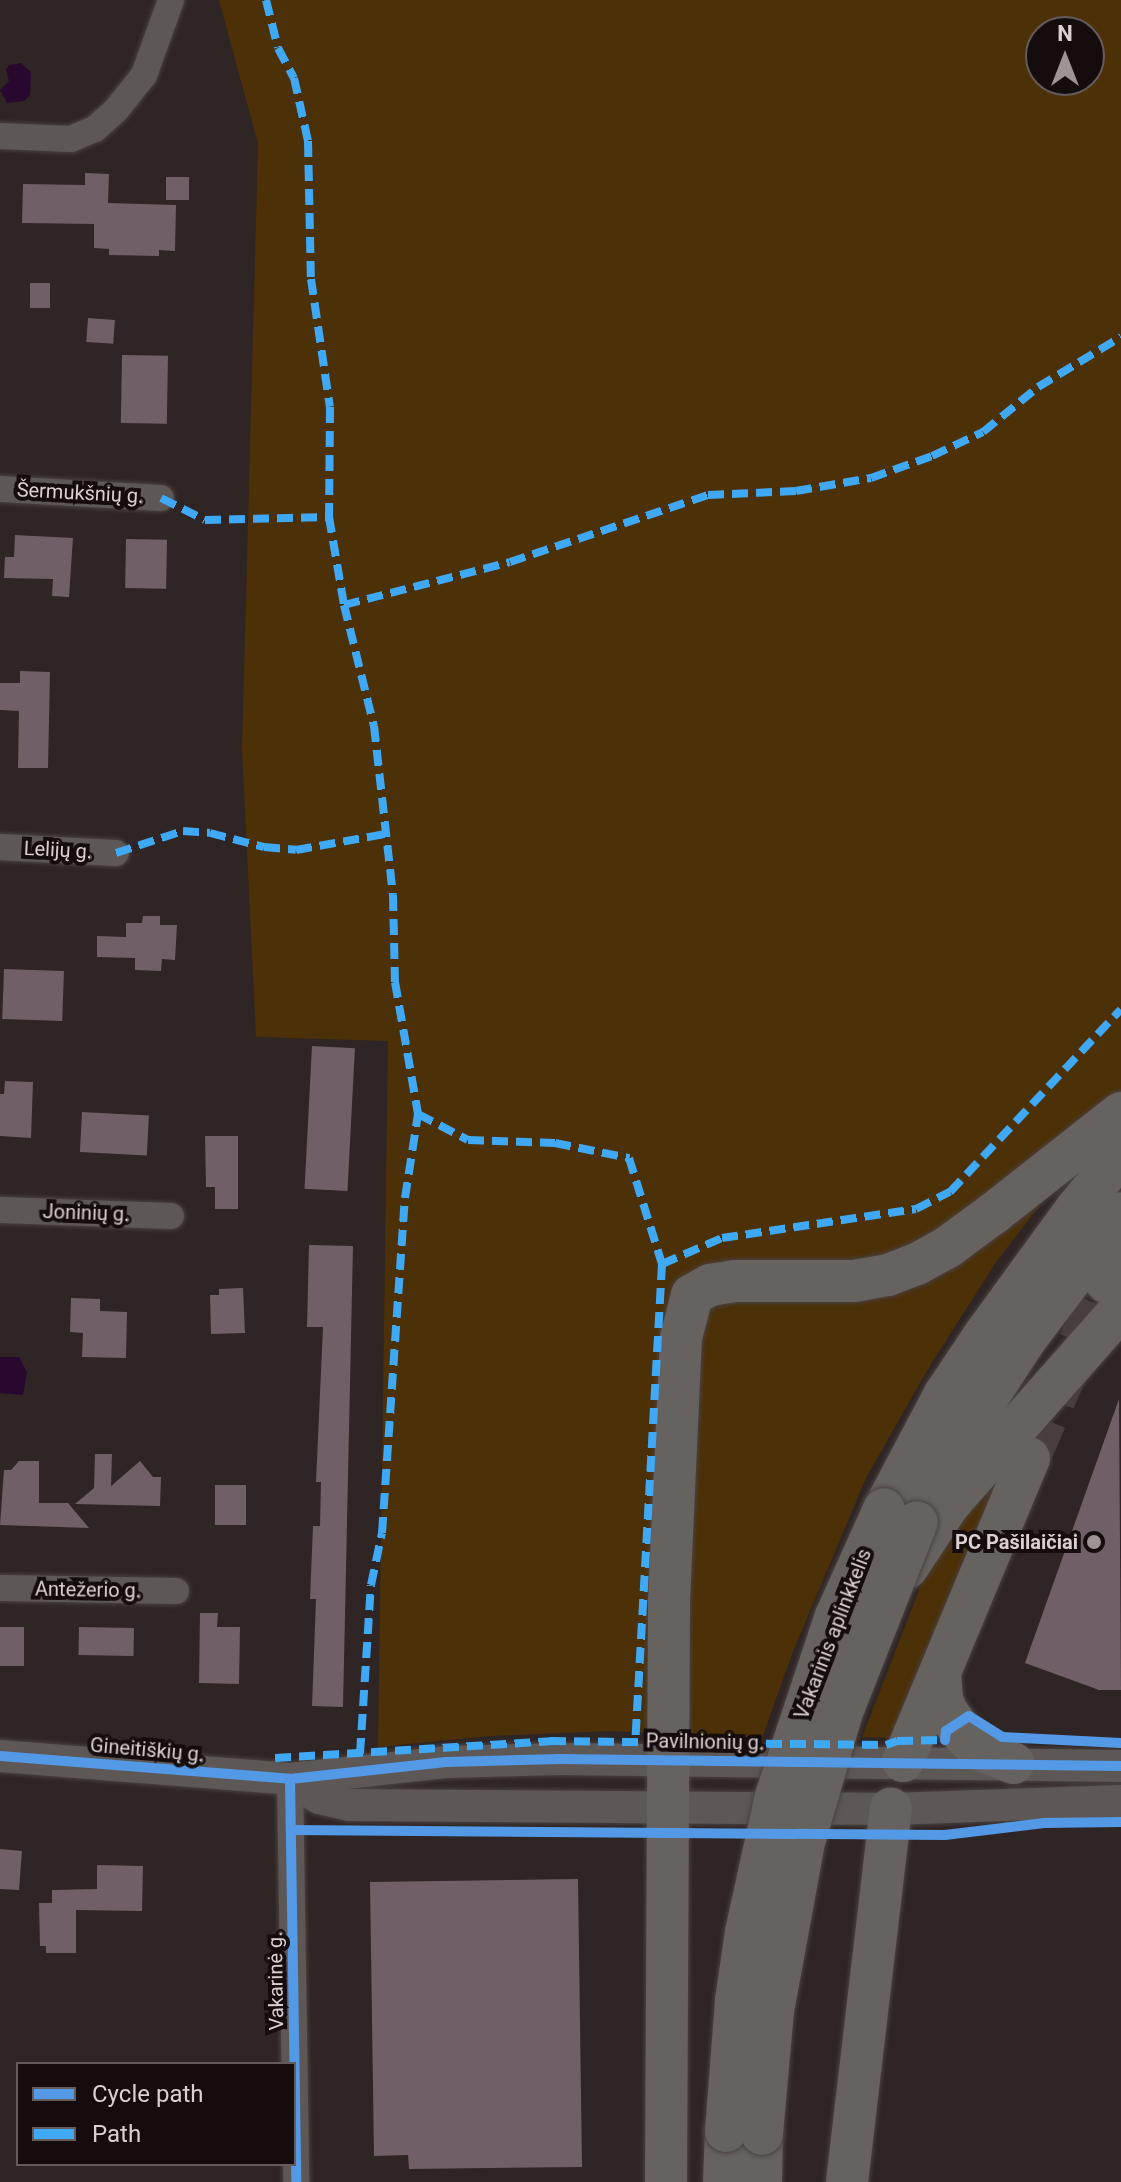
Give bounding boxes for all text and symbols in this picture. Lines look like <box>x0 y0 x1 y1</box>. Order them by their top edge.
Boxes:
north arrow <box>1025 16 1105 96</box>
text: N <box>1057 21 1073 46</box>
street label: Šermukšnių g. <box>16 478 144 508</box>
street label: Lelijų g. <box>23 836 93 864</box>
street label: Joninių g. <box>42 1199 130 1227</box>
place label: PC Pašilaičiai <box>955 1530 1078 1554</box>
marker: PC Pašilaičiai <box>1085 1533 1103 1551</box>
street label: Vakarinis aplinkkelis <box>789 1545 877 1723</box>
street label: Antežerio g. <box>35 1577 141 1603</box>
street label: Pavilnionių g. <box>646 1729 764 1755</box>
street label: Gineitiškių g. <box>89 1733 205 1767</box>
street label: Vakarinė g. <box>263 1931 289 2031</box>
legend <box>16 2062 296 2166</box>
text: Cycle path <box>92 2080 204 2108</box>
text: Path <box>92 2120 141 2148</box>

